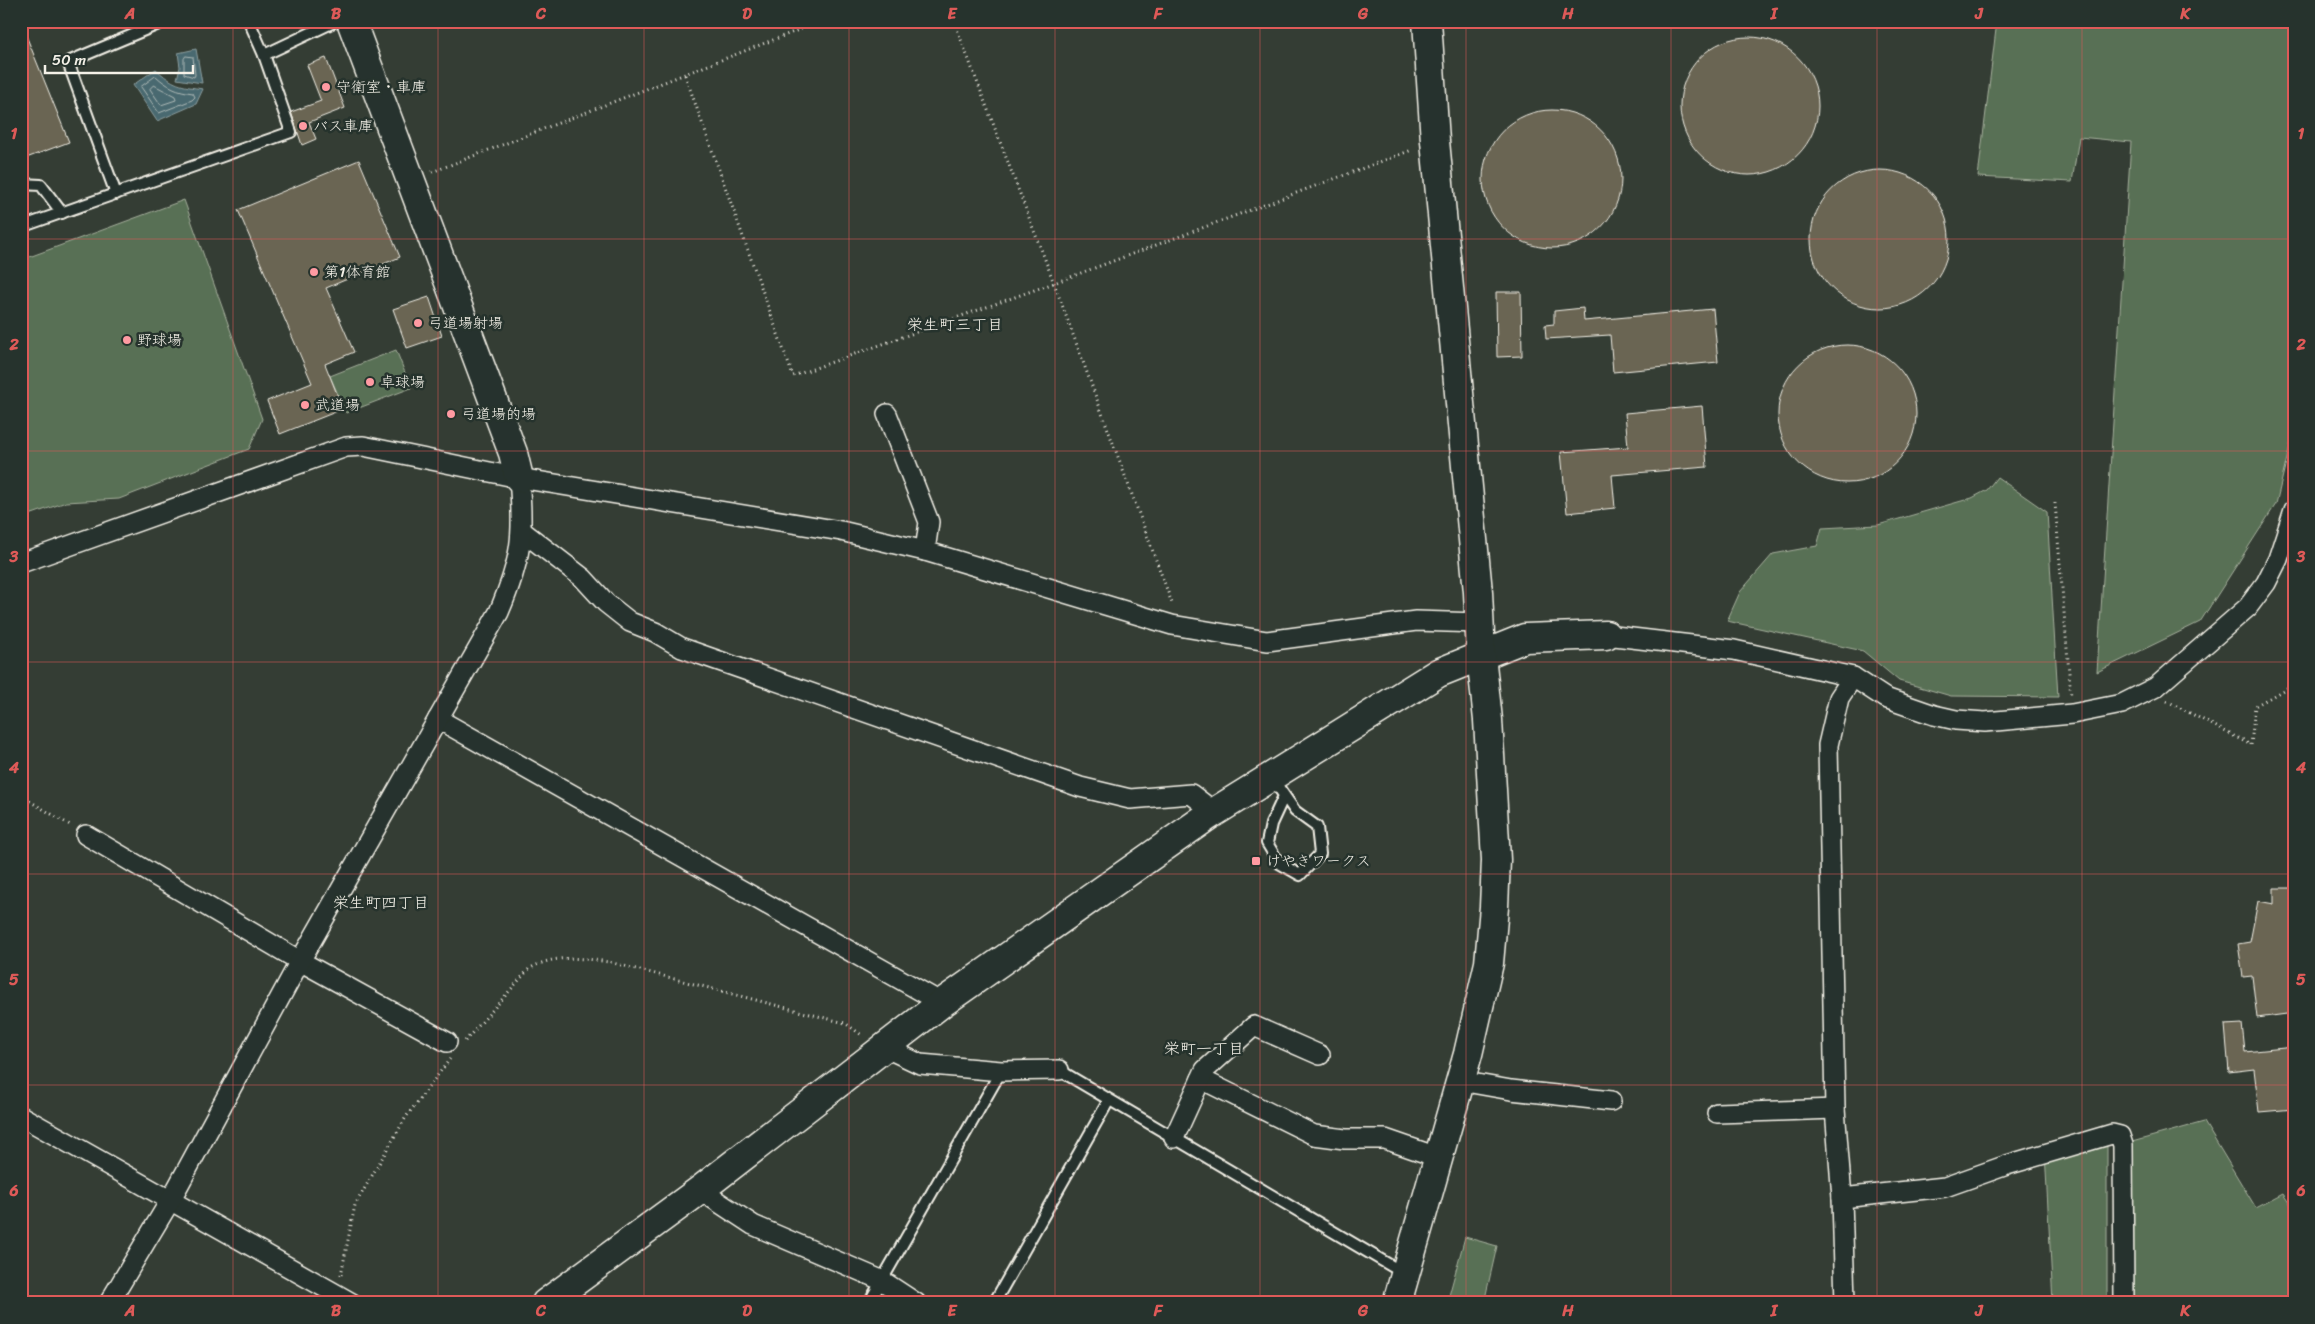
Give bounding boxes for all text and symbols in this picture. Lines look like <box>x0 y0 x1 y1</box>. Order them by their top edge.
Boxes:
text: A <box>124 0 135 28</box>
text: B <box>331 0 342 28</box>
text: C <box>535 0 547 28</box>
text: D <box>742 0 752 28</box>
text: E <box>948 0 958 28</box>
text: F <box>1153 0 1164 28</box>
text: G <box>1357 0 1369 28</box>
text: H <box>1561 0 1574 28</box>
text: I <box>1770 0 1779 28</box>
text: J <box>1974 0 1984 28</box>
text: K <box>2179 0 2191 28</box>
scale bar <box>45 42 192 74</box>
text: 50 m <box>52 47 87 73</box>
place label: 守衛室・車庫 <box>336 74 426 100</box>
marker: 守衛室・車庫 <box>320 81 332 93</box>
place label: バス車庫 <box>313 113 373 139</box>
text: 1 <box>11 119 18 148</box>
text: 1 <box>2298 119 2305 148</box>
marker: バス車庫 <box>297 120 309 132</box>
place label: 第1体育館 <box>324 259 390 285</box>
marker: 第1体育館 <box>308 266 320 278</box>
place label: 弓道場射場 <box>428 310 503 336</box>
district label: 栄生町三丁目 <box>907 310 1003 339</box>
marker: 弓道場射場 <box>412 317 424 329</box>
place label: 野球場 <box>137 327 182 353</box>
text: 2 <box>8 330 19 359</box>
text: 2 <box>2295 330 2306 359</box>
marker: 野球場 <box>121 334 133 346</box>
place label: 卓球場 <box>380 369 425 395</box>
marker: 卓球場 <box>364 376 376 388</box>
place label: 武道場 <box>315 392 360 418</box>
marker: 武道場 <box>299 399 311 411</box>
place label: 弓道場的場 <box>461 401 536 427</box>
marker: 弓道場的場 <box>445 408 457 420</box>
text: 3 <box>9 542 19 571</box>
text: 3 <box>2296 542 2306 571</box>
text: 4 <box>8 753 19 782</box>
text: 4 <box>2295 753 2306 782</box>
place label: けやきワークス <box>1266 848 1371 874</box>
marker: けやきワークス <box>1250 855 1262 867</box>
district label: 栄生町四丁目 <box>333 888 429 917</box>
text: 5 <box>9 965 19 994</box>
text: 5 <box>2296 965 2306 994</box>
district label: 栄町一丁目 <box>1164 1034 1244 1063</box>
text: 6 <box>8 1176 19 1205</box>
text: 6 <box>2295 1176 2306 1205</box>
text: A <box>124 1296 135 1324</box>
text: B <box>331 1296 342 1324</box>
text: C <box>535 1296 547 1324</box>
text: D <box>742 1296 752 1324</box>
text: E <box>948 1296 958 1324</box>
text: F <box>1153 1296 1164 1324</box>
text: G <box>1357 1296 1369 1324</box>
text: H <box>1561 1296 1574 1324</box>
text: I <box>1770 1296 1779 1324</box>
text: J <box>1974 1296 1984 1324</box>
text: K <box>2179 1296 2191 1324</box>

